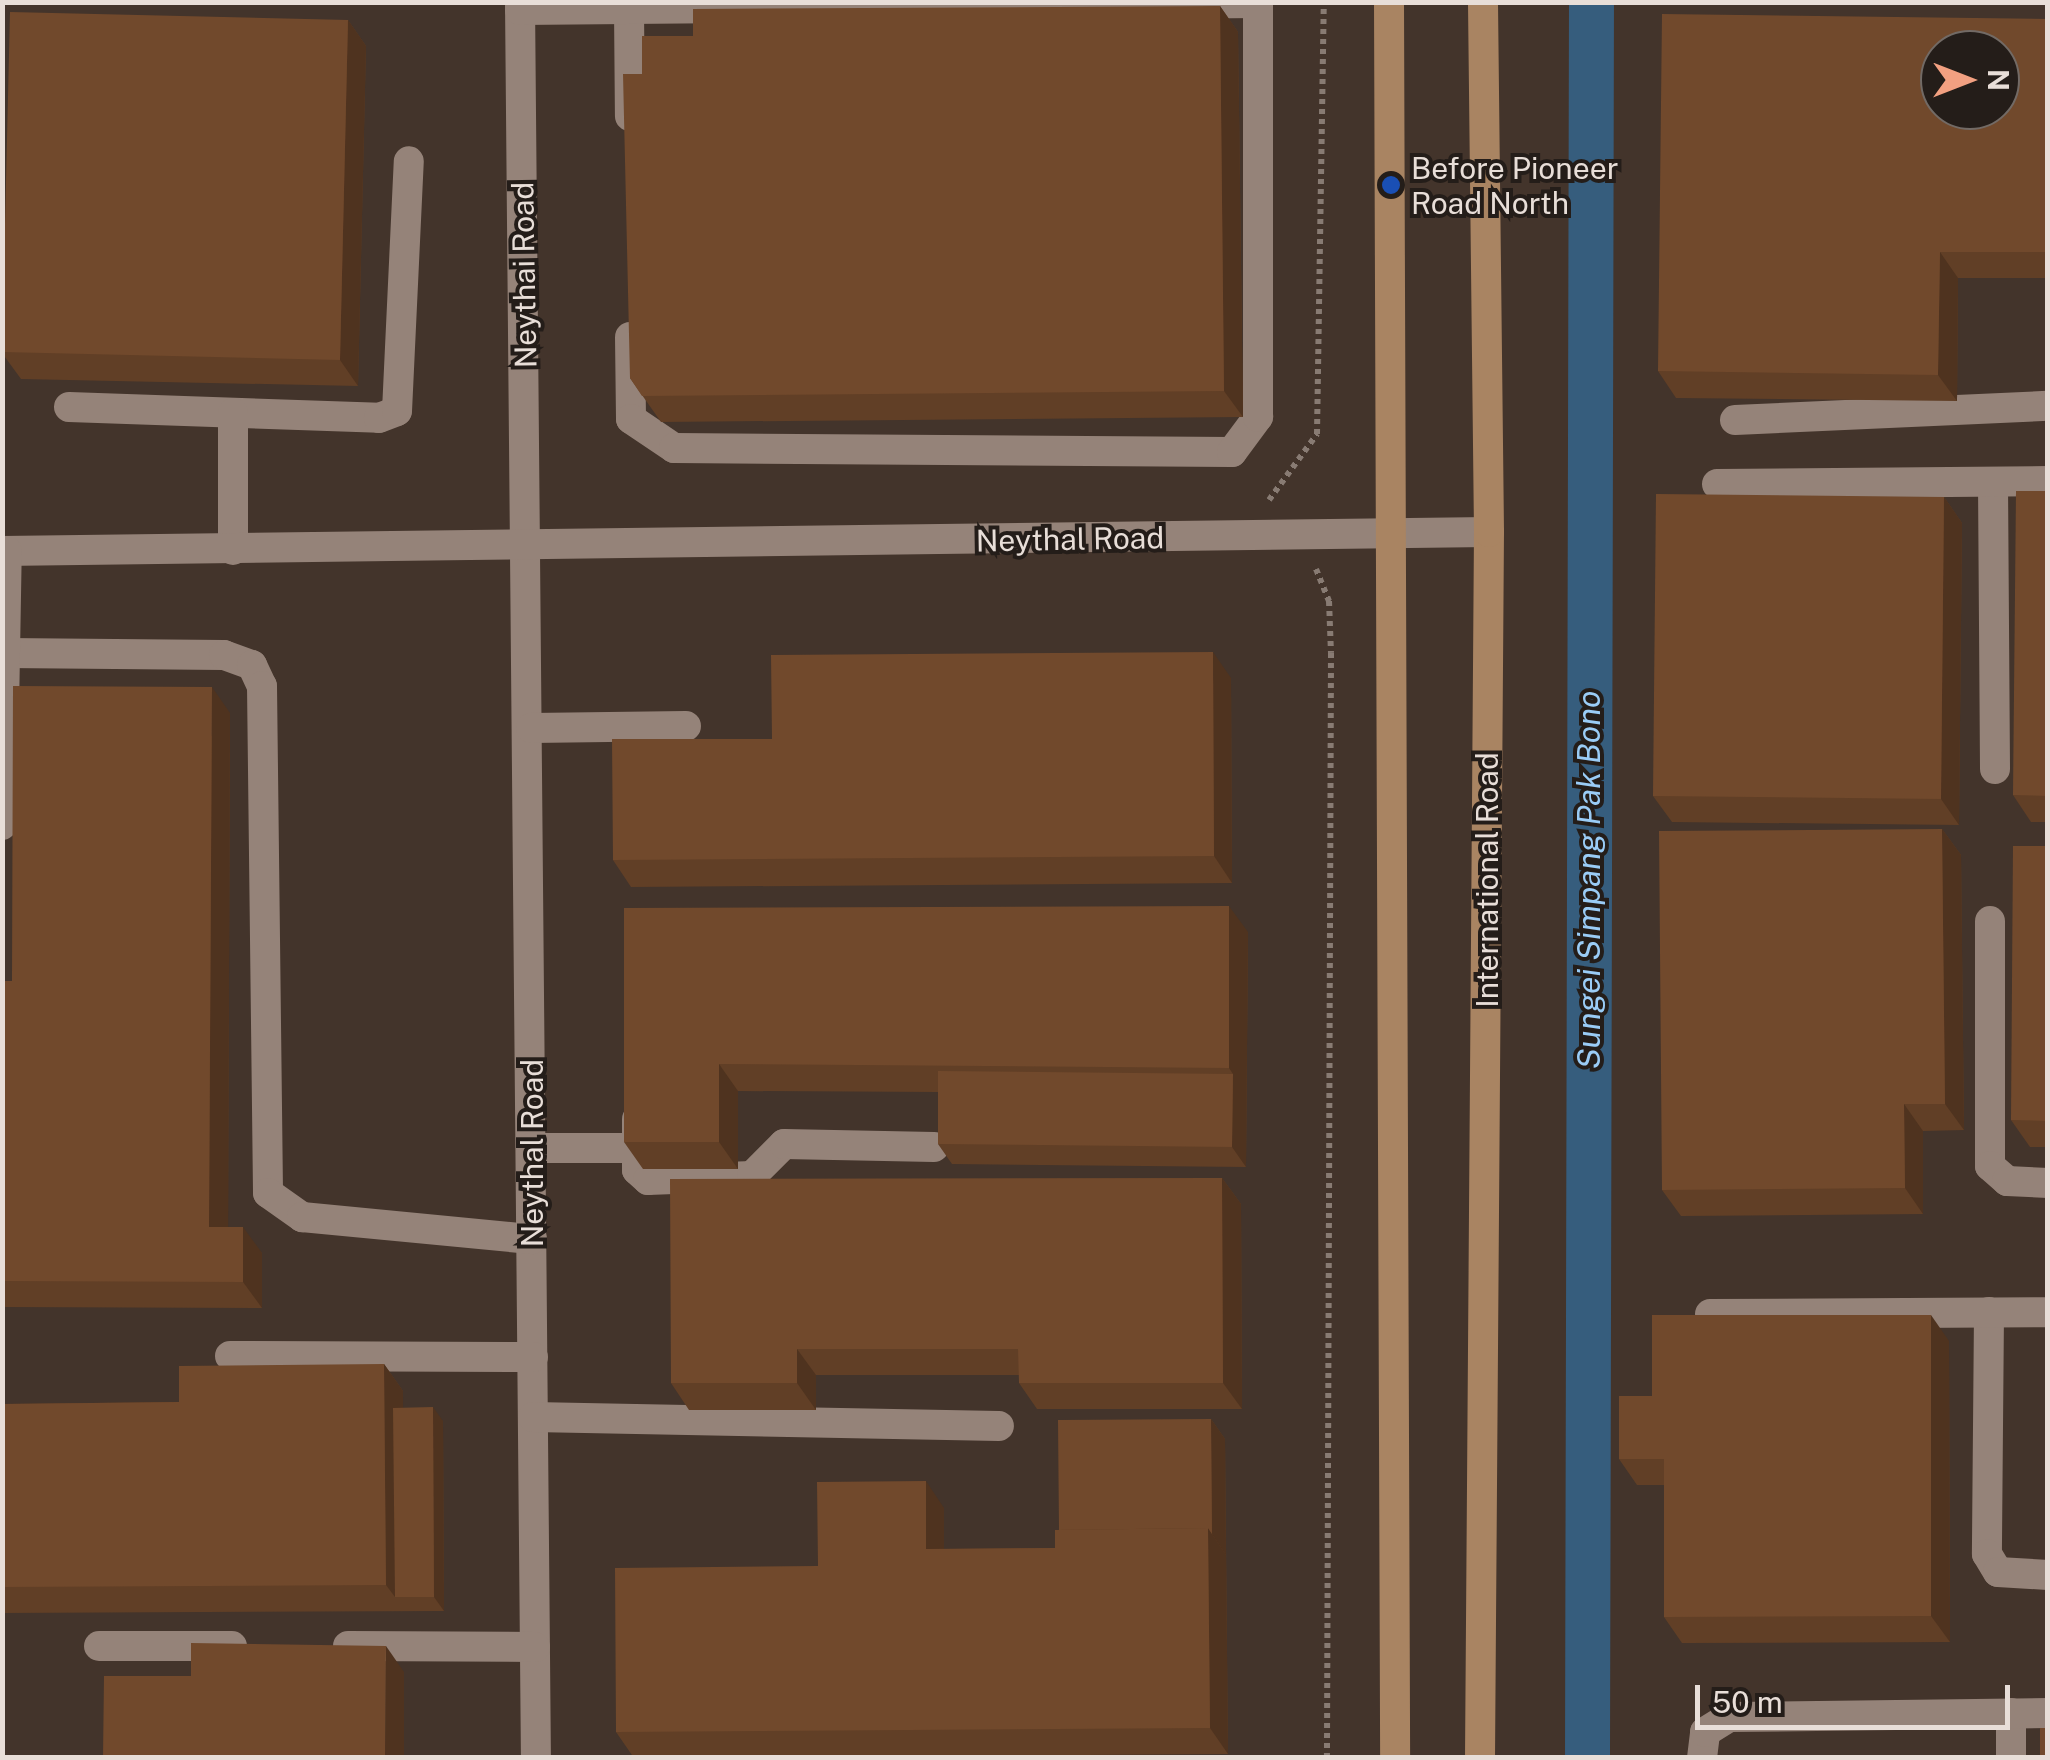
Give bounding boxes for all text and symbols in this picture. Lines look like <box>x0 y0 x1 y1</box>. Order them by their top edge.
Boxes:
north arrow <box>1920 30 2020 130</box>
text: N <box>1982 69 2015 91</box>
place label: Before Pioneer Road North <box>1411 150 1619 220</box>
marker: Before Pioneer Road North <box>1380 174 1402 196</box>
street label: Neythai Road <box>504 181 544 369</box>
street label: Neythal Road <box>976 519 1164 559</box>
water label: Sungei Simpang Pak Bono <box>1570 691 1608 1069</box>
street label: International Road <box>1469 752 1505 1008</box>
street label: Neythal Road <box>514 1059 550 1247</box>
scale bar <box>1700 1665 2015 1727</box>
text: 50 m <box>1712 1684 1783 1720</box>

